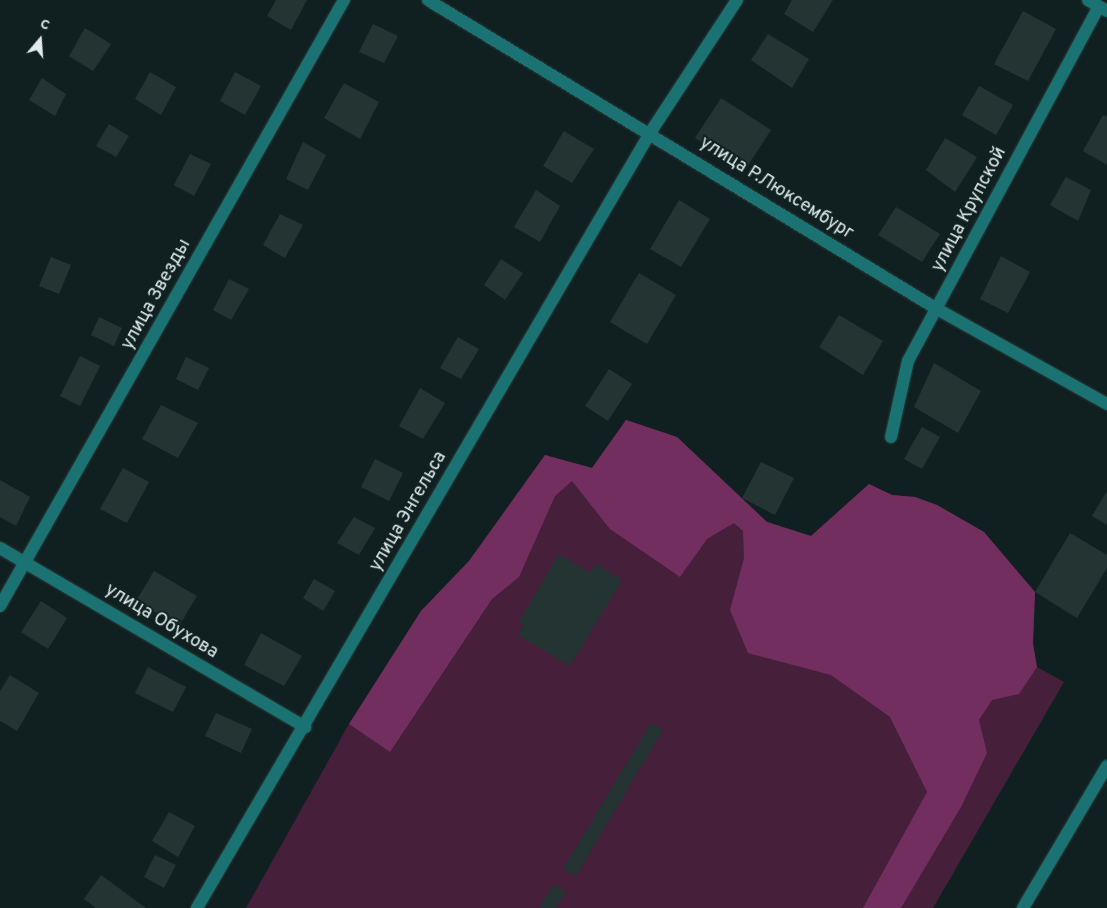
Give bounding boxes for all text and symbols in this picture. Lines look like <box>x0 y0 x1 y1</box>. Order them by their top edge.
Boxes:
north arrow <box>15 15 65 65</box>
text: С <box>38 16 52 35</box>
street label: улица Р.Люксембург <box>695 133 857 245</box>
street label: улица Крупской <box>928 144 1012 276</box>
street label: улица Звезды <box>118 236 196 354</box>
street label: улица Энгельса <box>366 448 452 576</box>
street label: улица Обухова <box>101 580 221 664</box>

